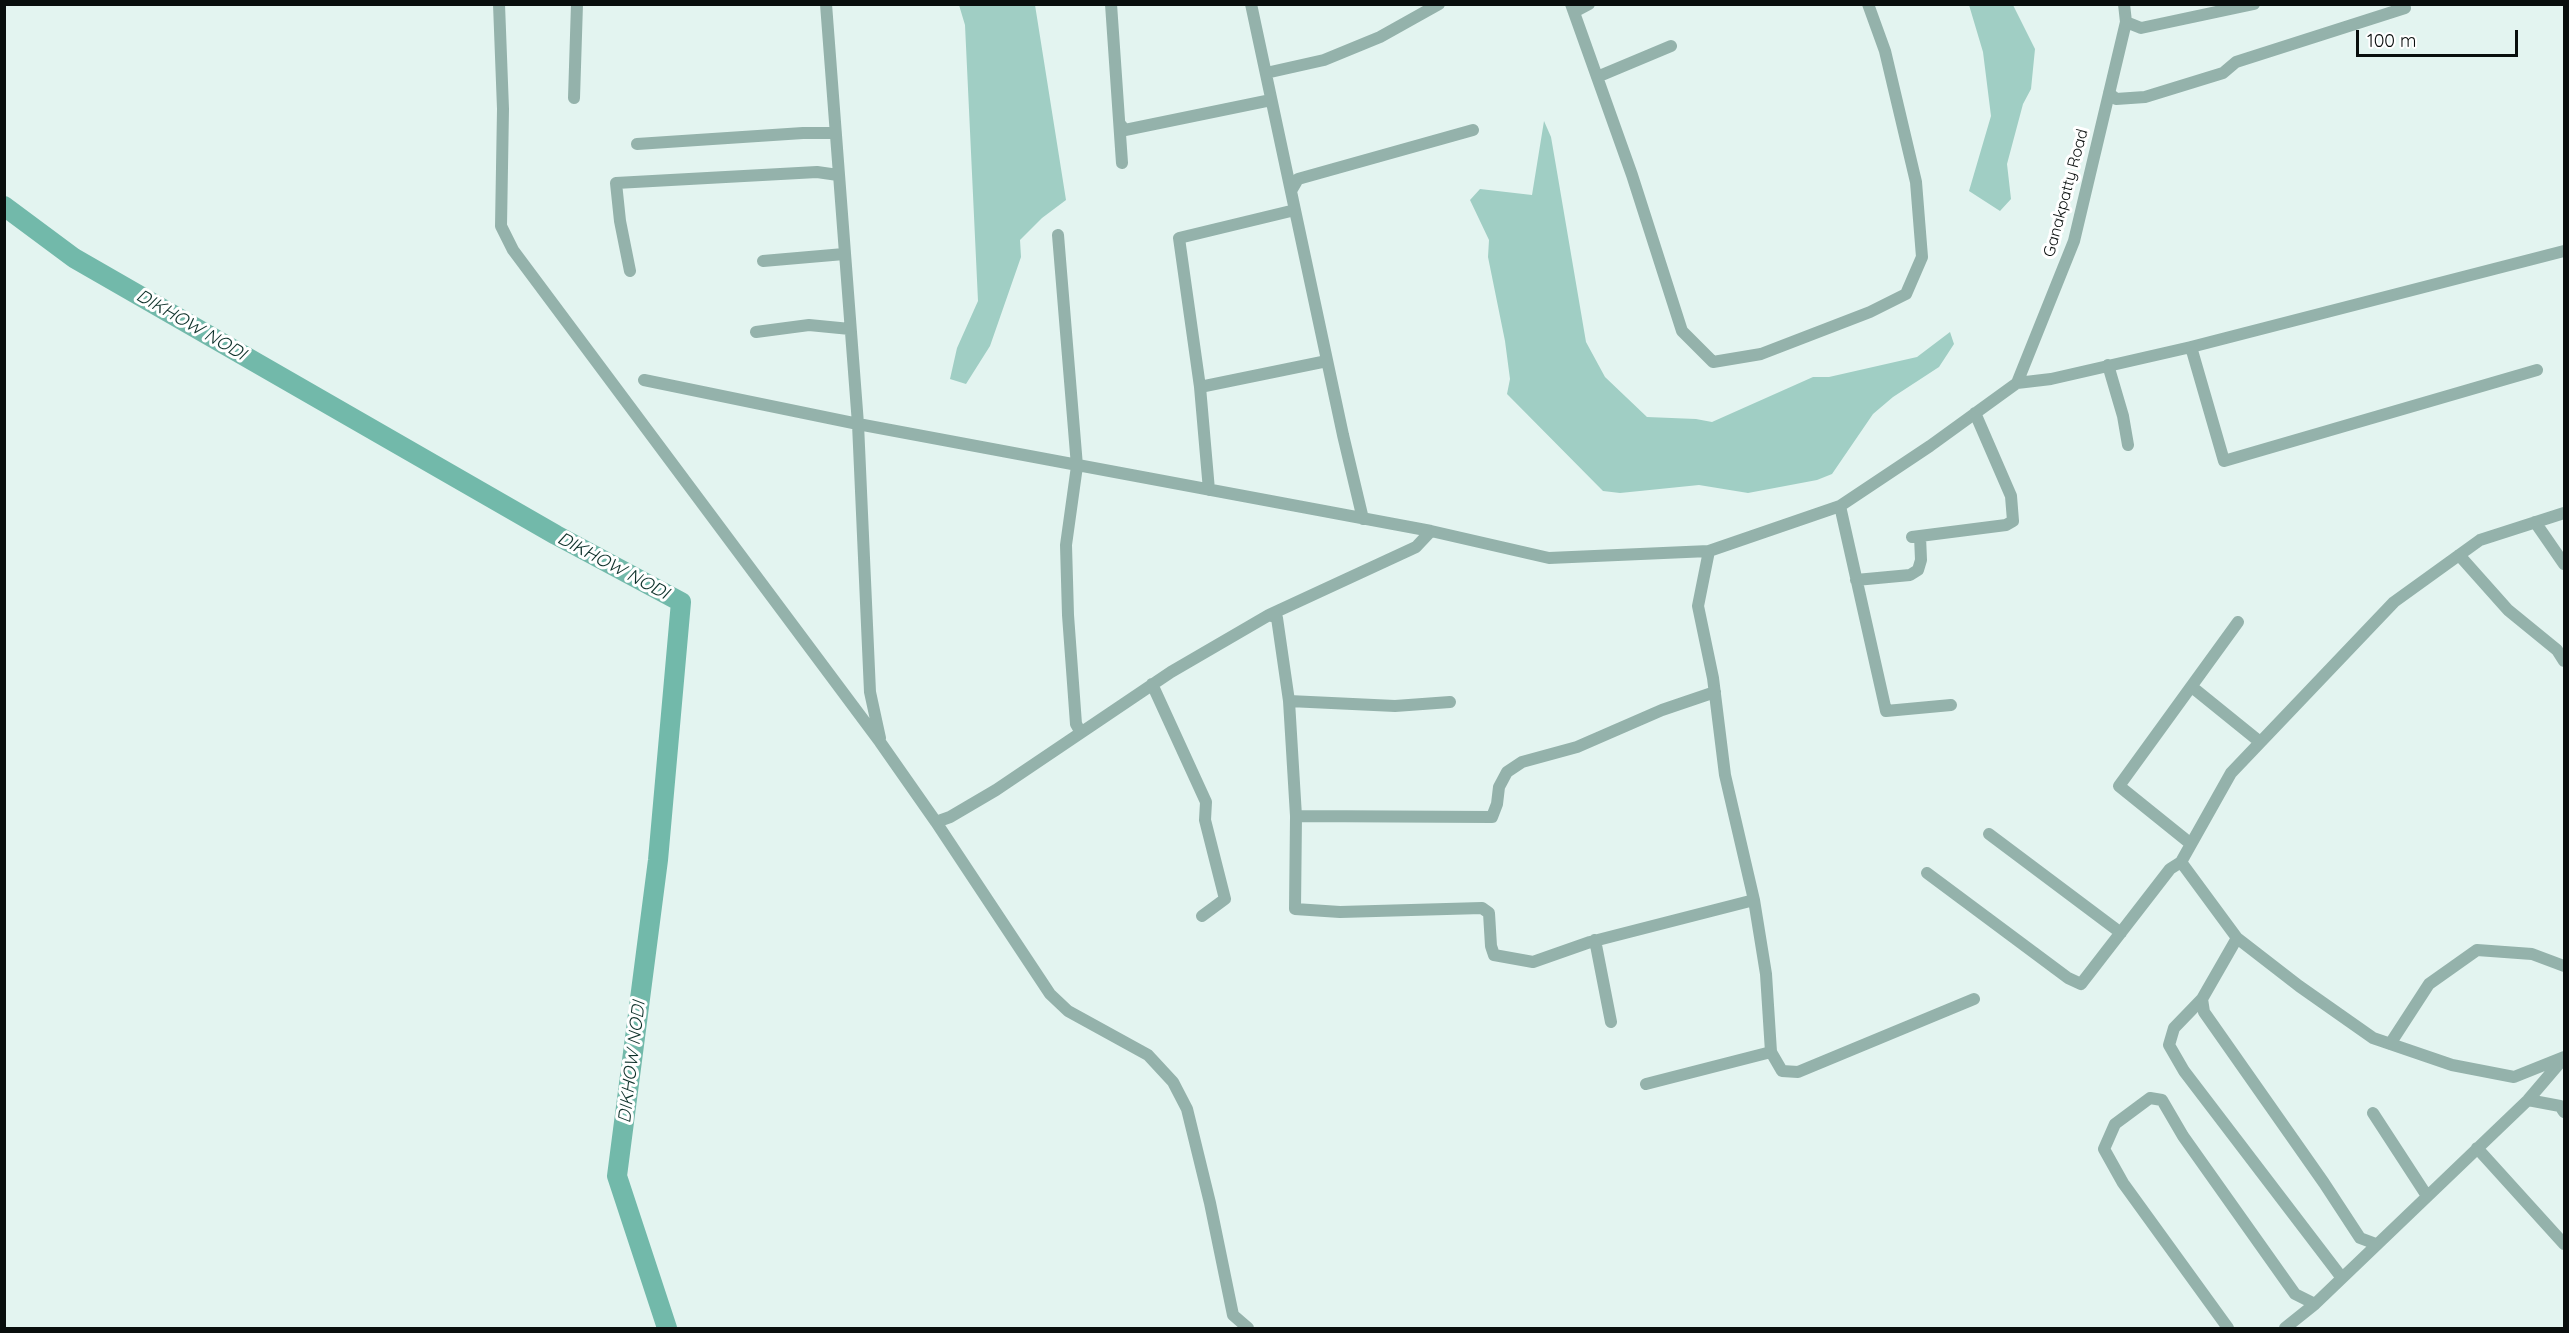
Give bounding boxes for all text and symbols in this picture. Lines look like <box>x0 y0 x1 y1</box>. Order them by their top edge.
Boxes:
scale bar <box>2359 18 2521 56</box>
text: 100 m <box>2367 29 2416 52</box>
street label: Ganakpatty Road <box>2040 127 2092 259</box>
water label: DIKHOW NODI <box>132 285 250 365</box>
water label: DIKHOW NODI <box>554 528 672 604</box>
water label: DIKHOW NODI <box>614 1000 650 1124</box>

